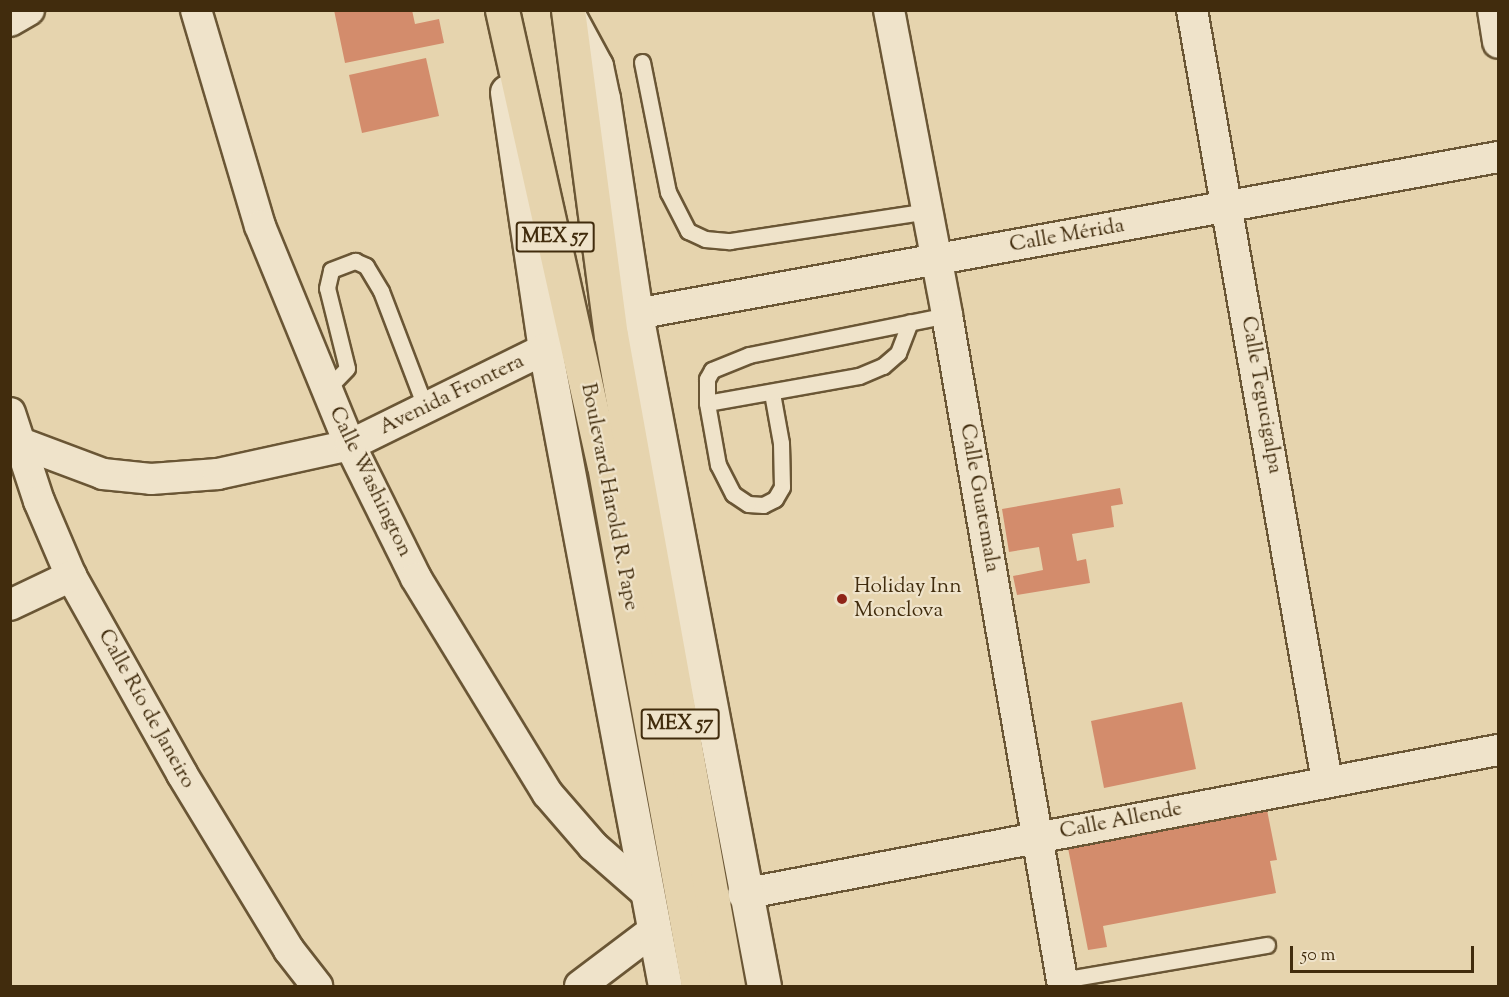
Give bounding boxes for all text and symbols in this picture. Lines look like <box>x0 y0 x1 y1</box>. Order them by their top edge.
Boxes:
street label: Calle Mérida <box>1008 214 1126 258</box>
road number: MEX 57 <box>514 220 596 254</box>
street label: Calle Tegucigalpa <box>1235 314 1287 476</box>
street label: Avenida Frontera <box>376 349 528 441</box>
street label: Boulevard Harold R. Pape <box>575 381 643 613</box>
street label: Calle Washington <box>323 403 417 561</box>
street label: Calle Guatemala <box>954 422 1004 574</box>
place label: Holiday Inn Monclova <box>854 574 962 624</box>
marker: Holiday Inn Monclova <box>835 592 849 606</box>
street label: Calle Río de Janeiro <box>92 625 200 793</box>
road number: MEX 57 <box>640 707 720 741</box>
street label: Calle Allende <box>1058 797 1184 845</box>
scale bar <box>1293 934 1478 972</box>
text: 50 m <box>1301 943 1335 969</box>

